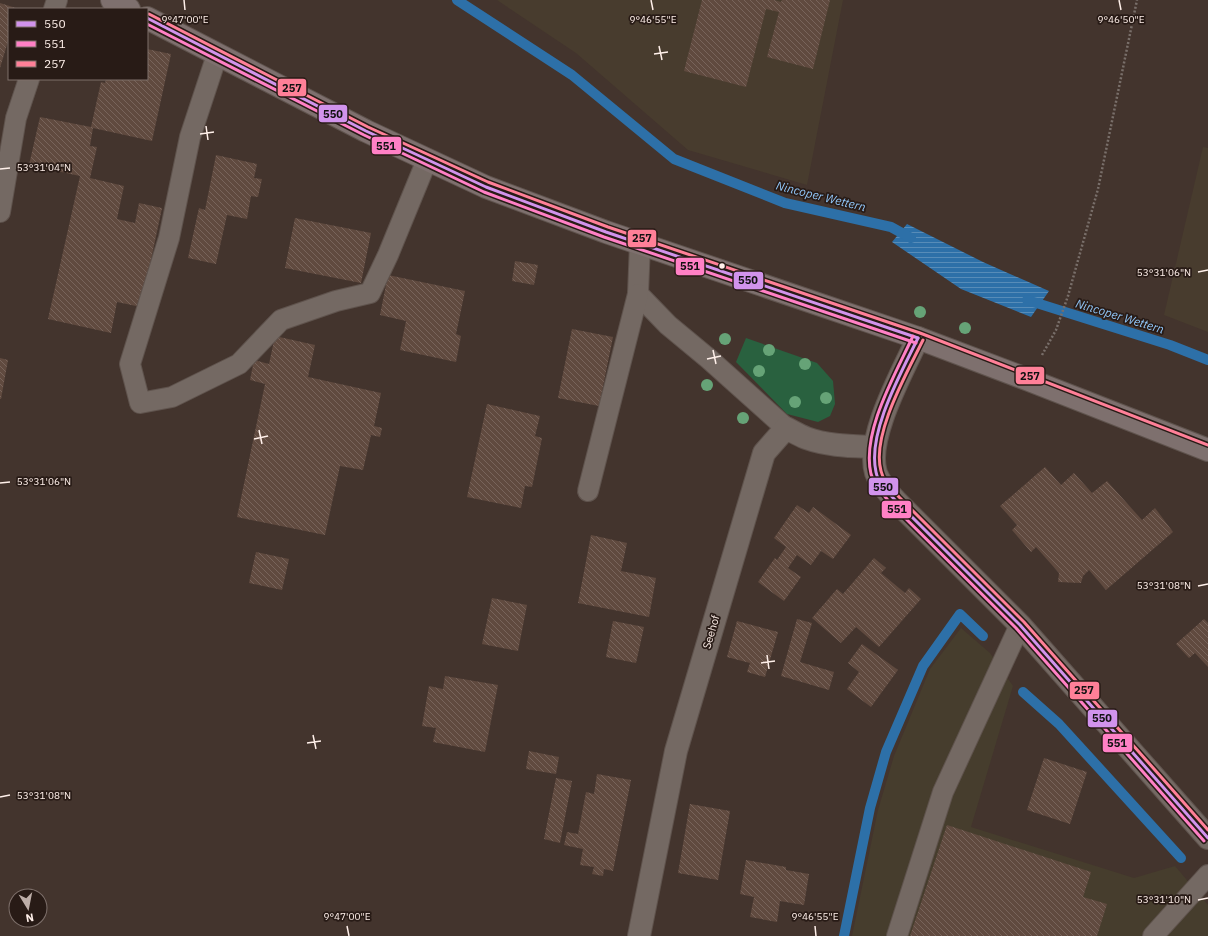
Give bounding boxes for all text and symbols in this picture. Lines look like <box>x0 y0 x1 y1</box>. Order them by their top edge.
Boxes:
legend <box>8 8 148 80</box>
text: 9°47'00"E <box>161 13 209 26</box>
text: 9°46'55"E <box>629 13 677 26</box>
text: 9°46'50"E <box>1097 13 1145 26</box>
text: 550 <box>44 16 66 31</box>
text: 551 <box>44 36 66 51</box>
text: 257 <box>44 56 66 71</box>
line badge: 257 <box>277 78 307 97</box>
text: 257 <box>282 81 302 95</box>
line badge: 550 <box>318 104 348 123</box>
text: 550 <box>323 107 343 121</box>
line badge: 551 <box>371 136 402 155</box>
text: 551 <box>376 139 396 153</box>
text: 53°31'04"N <box>17 161 71 174</box>
water label: Nincoper Wettern <box>775 178 868 214</box>
line badge: 257 <box>627 229 657 248</box>
text: 257 <box>632 231 652 245</box>
line badge: 551 <box>675 257 705 276</box>
text: 551 <box>680 259 700 273</box>
unlabelled marker <box>717 261 727 271</box>
text: 53°31'06"N <box>1137 266 1191 279</box>
line badge: 550 <box>733 271 764 290</box>
text: 550 <box>738 273 758 287</box>
water label: Nincoper Wettern <box>1074 295 1166 337</box>
line badge: 257 <box>1015 366 1045 385</box>
text: 257 <box>1020 369 1040 383</box>
text: 53°31'06"N <box>17 475 71 488</box>
line badge: 550 <box>868 477 899 496</box>
text: 550 <box>873 480 893 494</box>
line badge: 551 <box>881 500 912 519</box>
text: 551 <box>887 502 907 516</box>
text: 53°31'08"N <box>1137 579 1191 592</box>
street label: Seehof <box>700 613 723 650</box>
line badge: 257 <box>1069 681 1100 700</box>
text: 257 <box>1074 683 1094 697</box>
line badge: 550 <box>1087 709 1118 728</box>
text: 550 <box>1092 711 1112 725</box>
line badge: 551 <box>1102 733 1133 753</box>
text: 551 <box>1107 736 1127 750</box>
text: 53°31'08"N <box>17 789 71 802</box>
north arrow <box>8 888 48 928</box>
text: 53°31'10"N <box>1137 893 1191 906</box>
text: N <box>25 910 35 925</box>
text: 9°47'00"E <box>323 910 371 923</box>
text: 9°46'55"E <box>791 910 839 923</box>

